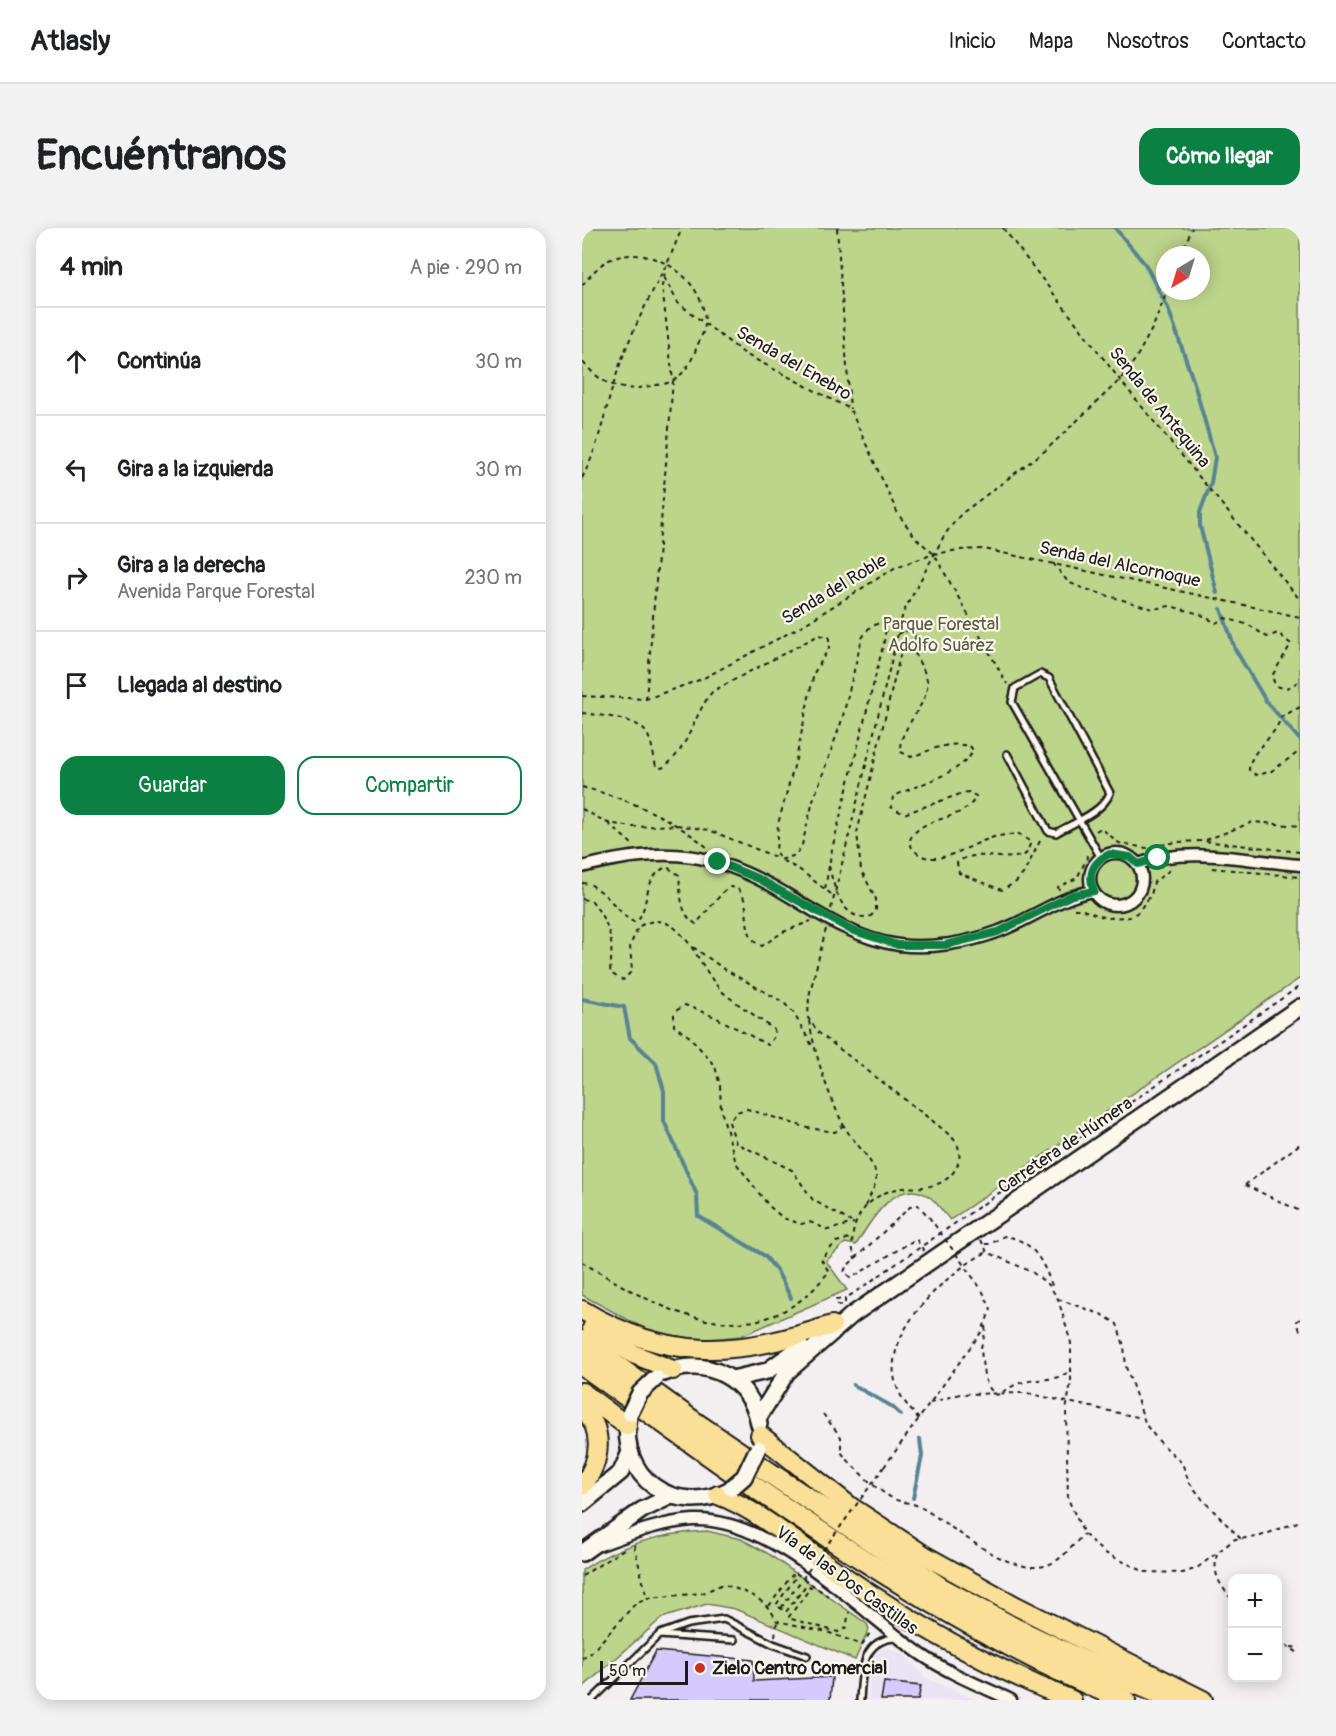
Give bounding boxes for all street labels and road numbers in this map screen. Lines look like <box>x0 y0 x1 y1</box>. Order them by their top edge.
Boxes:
street label: Senda del Enebro <box>732 321 856 406</box>
street label: Senda de Antequina <box>1104 342 1215 472</box>
street label: Senda del Alcornoque <box>1037 536 1203 593</box>
street label: Senda del Roble <box>778 549 891 630</box>
street label: Carretera de Húmera <box>993 1092 1137 1199</box>
street label: Vía de las Dos Castillas <box>771 1521 922 1640</box>

